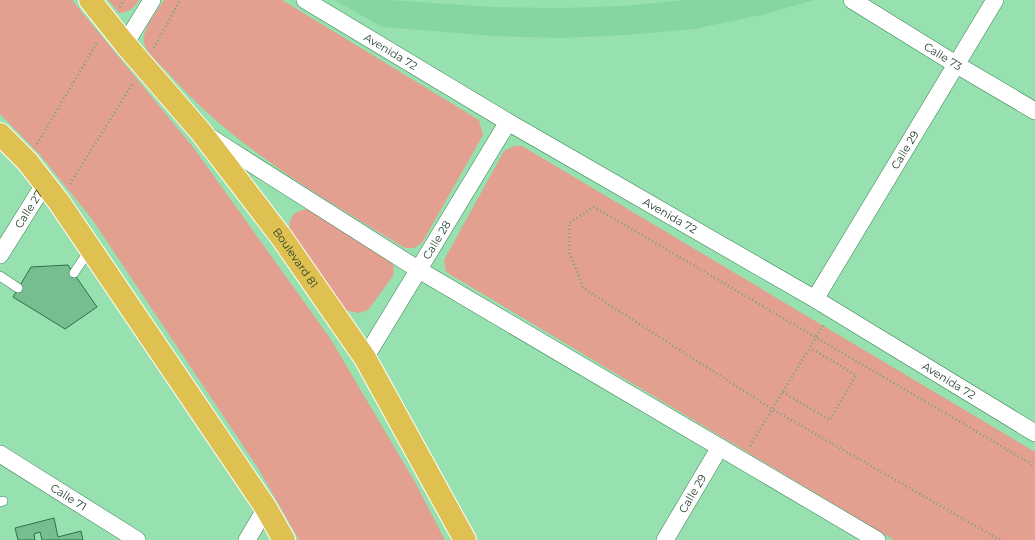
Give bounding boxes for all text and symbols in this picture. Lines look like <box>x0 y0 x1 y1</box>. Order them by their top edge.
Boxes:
street label: Avenida 72 <box>361 30 420 73</box>
street label: Calle 73 <box>921 39 965 73</box>
street label: Calle 29 <box>888 128 922 172</box>
street label: Calle 27 <box>11 188 46 231</box>
street label: Avenida 72 <box>641 194 700 237</box>
street label: Calle 28 <box>419 218 454 262</box>
street label: Boulevard 81 <box>270 225 321 291</box>
street label: Avenida 72 <box>920 359 978 402</box>
street label: Calle 29 <box>676 471 710 515</box>
street label: Calle 71 <box>48 480 89 514</box>

